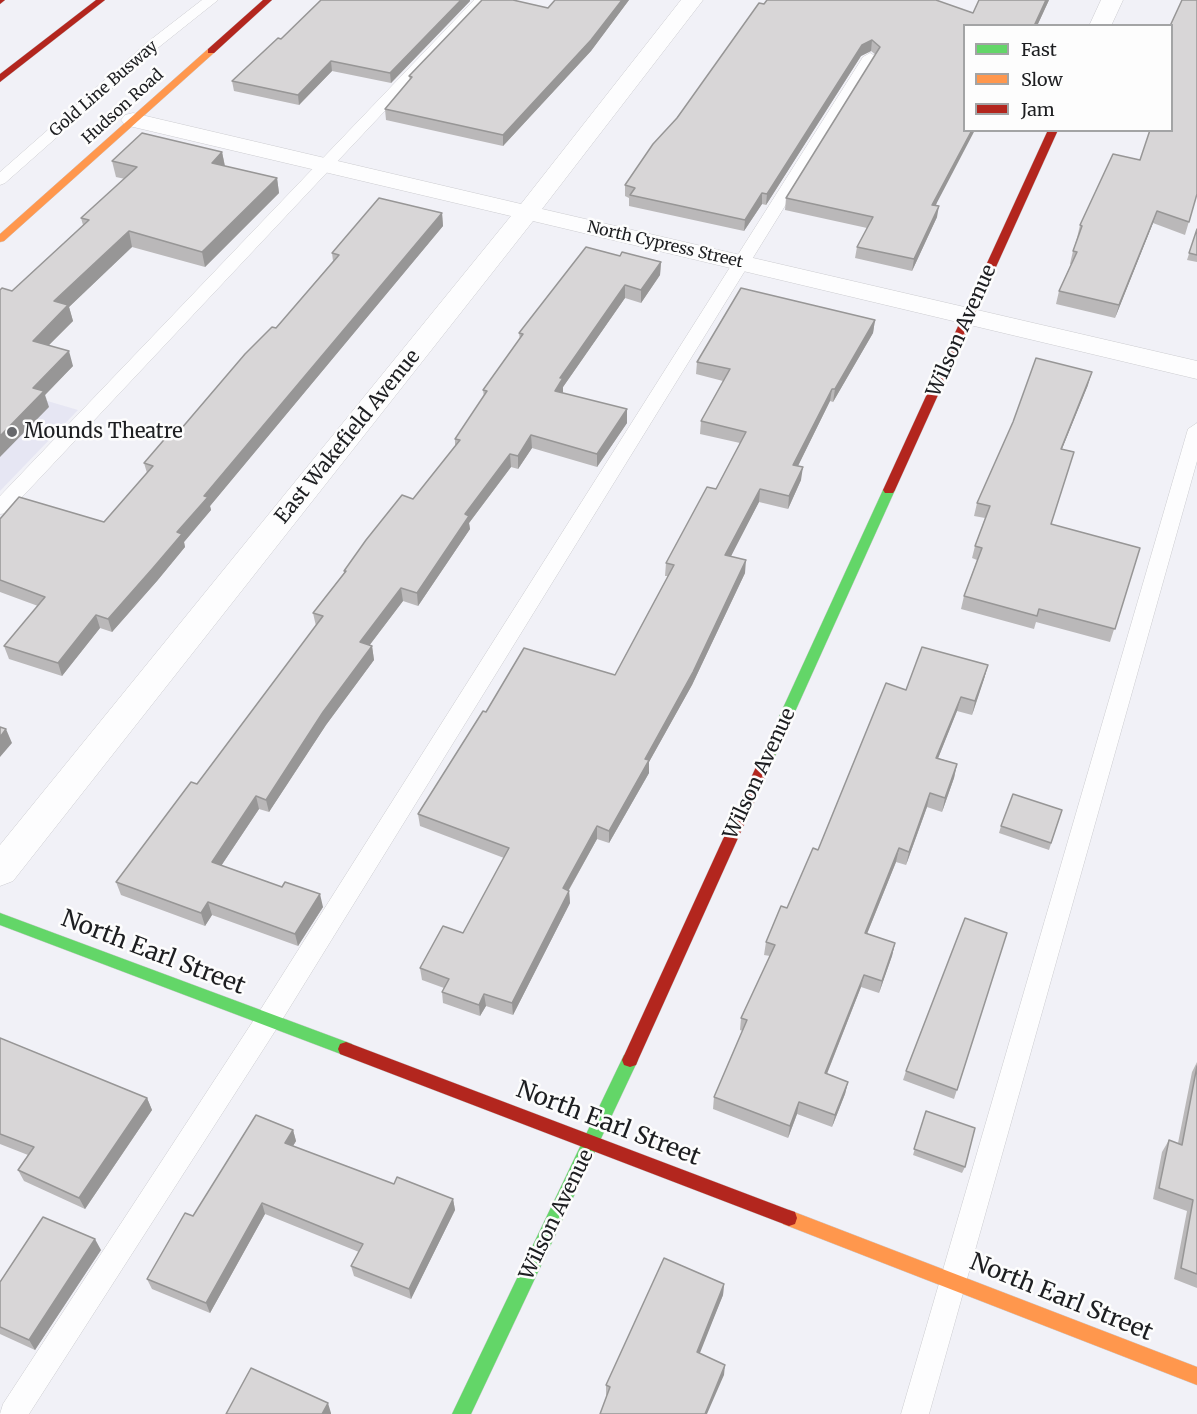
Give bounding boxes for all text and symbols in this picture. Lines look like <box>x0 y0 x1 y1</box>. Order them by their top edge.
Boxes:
legend <box>963 24 1173 132</box>
street label: Gold Line Busway <box>46 37 162 141</box>
text: Fast <box>1021 38 1057 61</box>
street label: Hudson Road <box>78 66 168 148</box>
text: Slow <box>1021 68 1063 91</box>
text: Jam <box>1021 98 1055 121</box>
street label: North Cypress Street <box>585 218 745 272</box>
street label: Wilson Avenue <box>922 261 1002 401</box>
street label: East Wakefield Avenue <box>270 345 426 529</box>
place label: Mounds Theatre <box>24 420 183 444</box>
marker: Mounds Theatre <box>5 425 19 439</box>
street label: Wilson Avenue <box>719 705 801 843</box>
street label: North Earl Street <box>57 905 249 1001</box>
street label: North Earl Street <box>512 1076 704 1172</box>
street label: Wilson Avenue <box>515 1146 599 1284</box>
street label: North Earl Street <box>965 1248 1157 1348</box>

